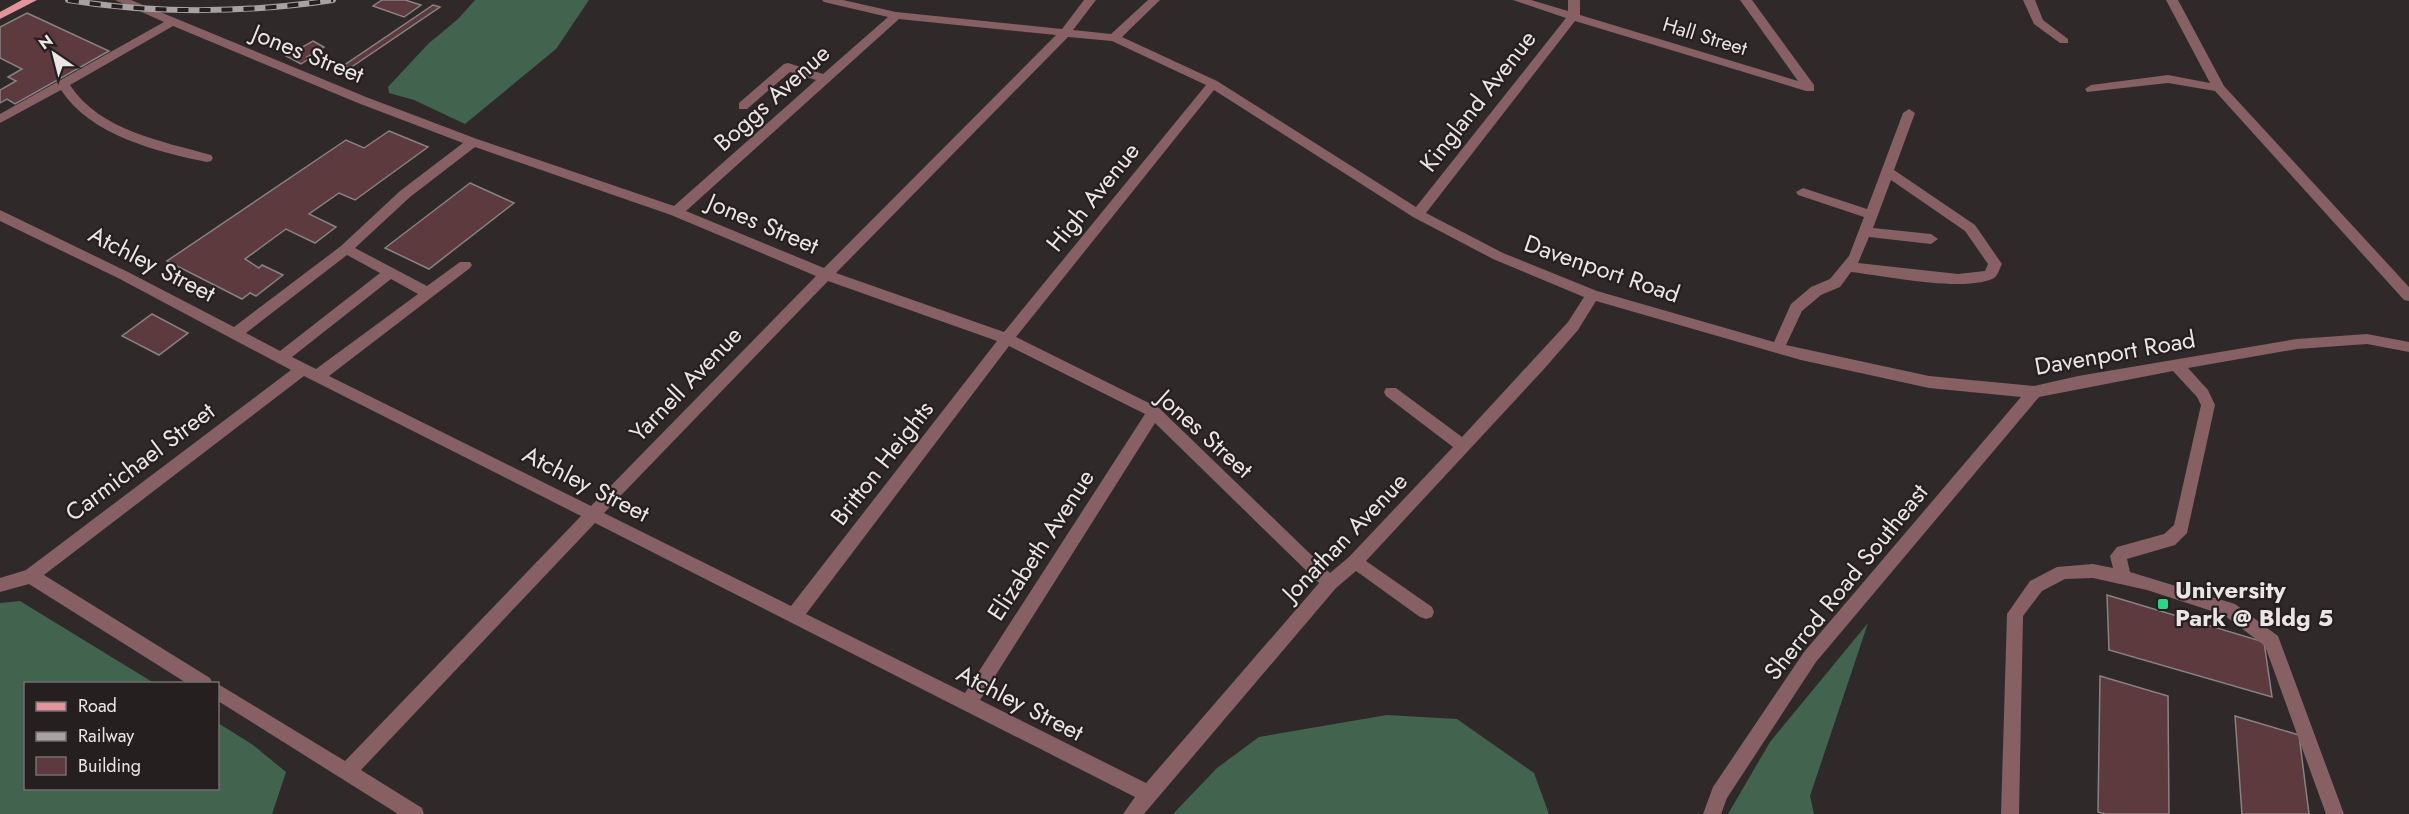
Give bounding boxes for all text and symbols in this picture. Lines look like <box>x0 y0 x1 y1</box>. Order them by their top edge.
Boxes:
street label: Hall Street <box>1659 10 1751 63</box>
street label: Jones Street <box>244 14 370 92</box>
street label: Kingland Avenue <box>1411 22 1544 179</box>
north arrow <box>24 24 84 84</box>
text: N <box>34 29 57 55</box>
street label: Boggs Avenue <box>706 36 837 159</box>
street label: High Avenue <box>1038 135 1148 259</box>
street label: Jones Street <box>699 183 825 263</box>
street label: Atchley Street <box>83 217 222 311</box>
street label: Davenport Road <box>1520 226 1685 312</box>
street label: Yarnell Avenue <box>621 318 750 449</box>
street label: Davenport Road <box>2032 321 2198 384</box>
street label: Jones Street <box>1148 379 1261 486</box>
street label: Britton Heights <box>822 393 941 532</box>
street label: Carmichael Street <box>58 394 222 529</box>
street label: Atchley Street <box>517 437 656 531</box>
street label: Elizabeth Avenue <box>979 462 1103 627</box>
street label: Jonathan Avenue <box>1272 464 1415 611</box>
street label: Sherrod Road Southeast <box>1755 476 1936 687</box>
place label: University Park @ Bldg 5 <box>2175 572 2333 635</box>
marker: University Park @ Bldg 5 <box>2156 597 2170 611</box>
street label: Atchley Street <box>951 656 1090 750</box>
legend <box>24 682 219 790</box>
text: Road <box>78 693 117 719</box>
text: Railway <box>78 723 134 749</box>
text: Building <box>78 753 141 779</box>

